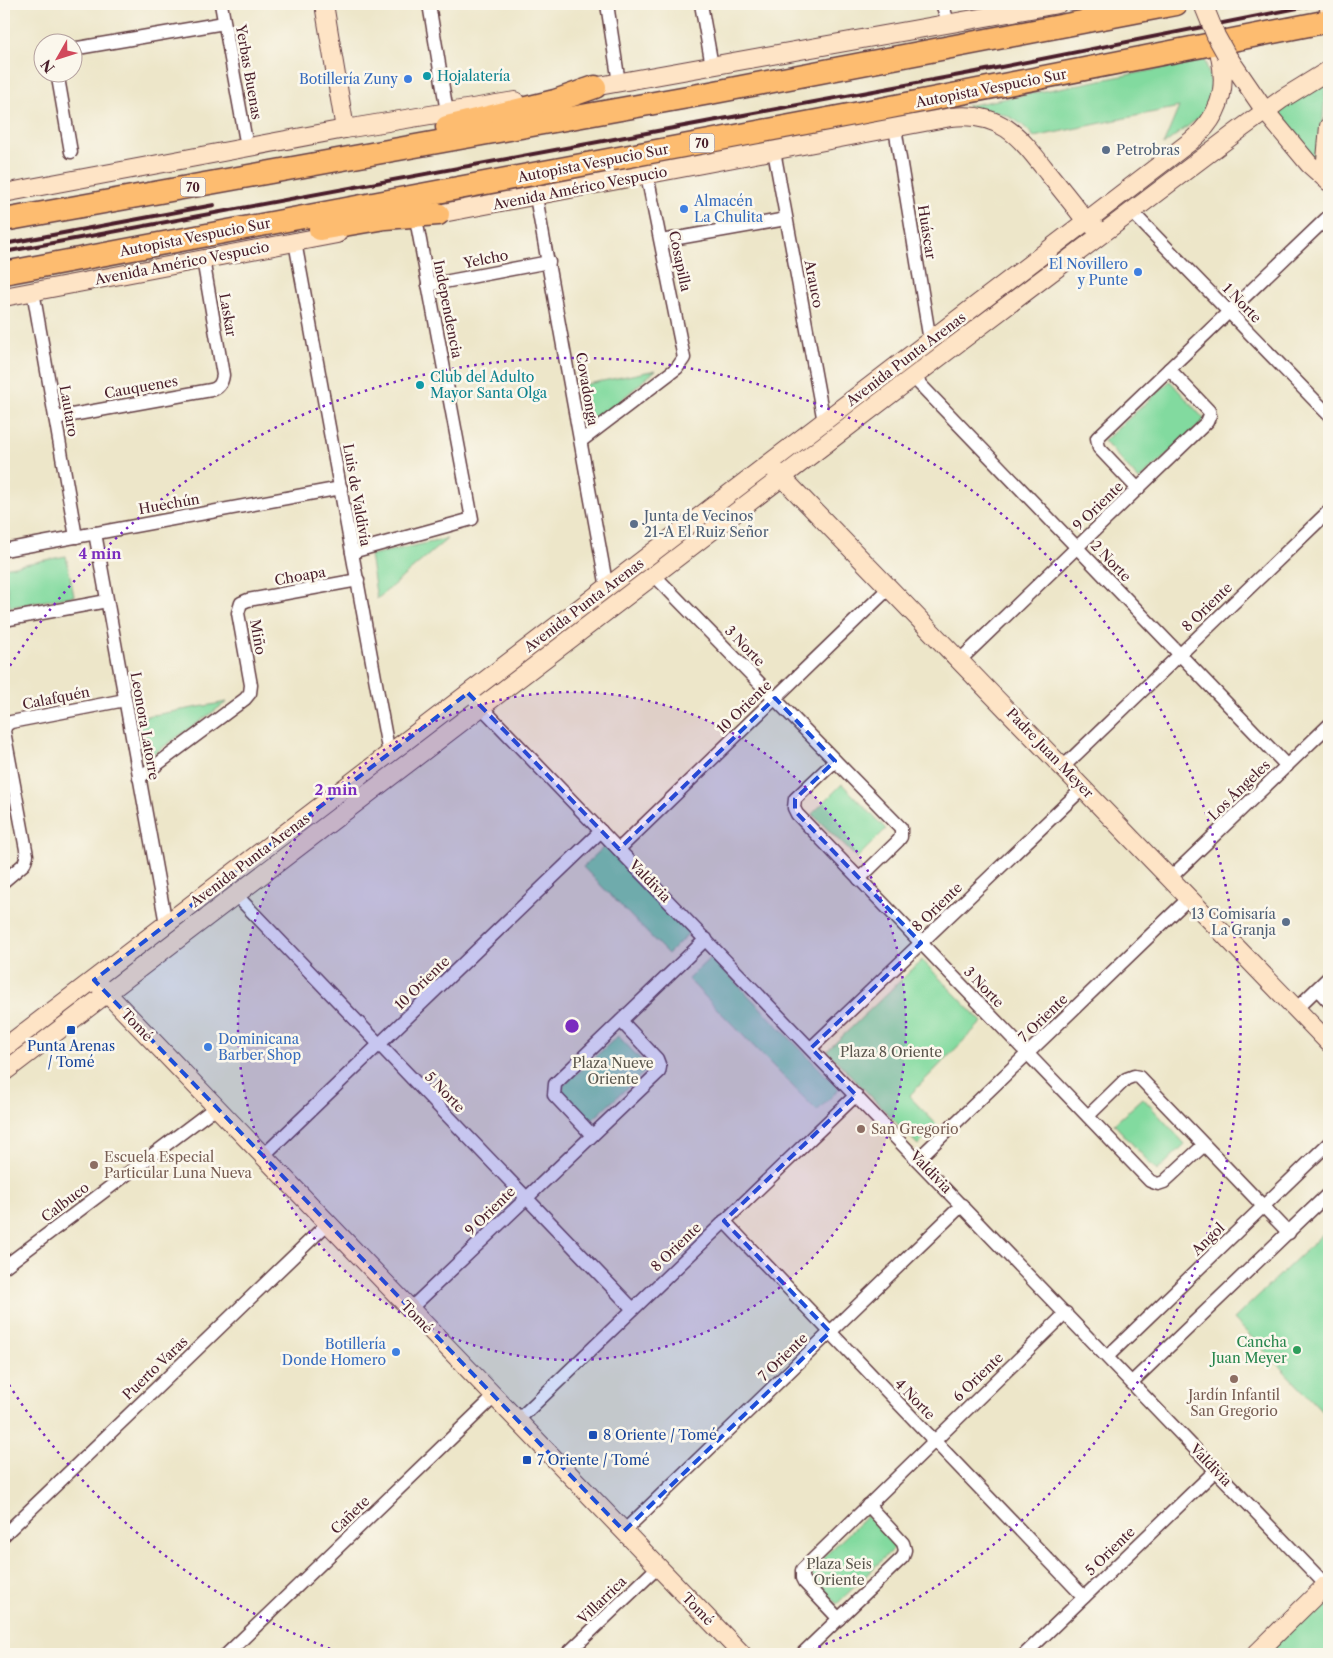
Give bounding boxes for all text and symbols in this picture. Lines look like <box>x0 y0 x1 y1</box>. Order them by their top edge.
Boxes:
street label: Yerbas Buenas <box>232 22 266 121</box>
north arrow <box>32 32 82 82</box>
text: N <box>37 56 59 77</box>
street label: Autopista Vespucio Sur <box>913 65 1068 112</box>
place label: Hojalatería <box>437 67 511 85</box>
place label: Botillería Zuny <box>299 70 398 88</box>
marker: Hojalatería <box>421 70 433 82</box>
marker: Botillería Zuny <box>402 73 414 85</box>
road number: 70 <box>690 134 714 152</box>
street label: Autopista Vespucio Sur <box>515 140 670 187</box>
place label: Petrobras <box>1116 141 1180 159</box>
marker: Petrobras <box>1100 144 1112 156</box>
street label: Avenida Américo Vespucio <box>490 162 669 214</box>
road number: 70 <box>180 178 206 196</box>
place label: Almacén La Chulita <box>693 192 764 226</box>
marker: Almacén La Chulita <box>678 203 690 215</box>
street label: Huáscar <box>914 204 940 260</box>
street label: Autopista Vespucio Sur <box>117 214 272 261</box>
street label: Cosapilla <box>665 229 695 294</box>
street label: Avenida Américo Vespucio <box>92 237 271 289</box>
street label: Yelcho <box>461 246 510 272</box>
place label: El Novillero y Punte <box>1049 255 1128 289</box>
street label: Independencia <box>430 258 466 360</box>
street label: Arauco <box>800 258 827 309</box>
marker: El Novillero y Punte <box>1132 266 1144 278</box>
street label: 1 Norte <box>1219 279 1265 327</box>
street label: Laskar <box>215 292 241 338</box>
street label: Avenida Punta Arenas <box>842 308 969 410</box>
street label: Covadonga <box>572 351 602 428</box>
place label: Club del Adulto Mayor Santa Olga <box>430 368 548 402</box>
street label: Cauquenes <box>103 372 179 402</box>
marker: Club del Adulto Mayor Santa Olga <box>414 379 426 391</box>
street label: Lautaro <box>56 384 82 438</box>
street label: Luis de Valdivia <box>339 442 375 548</box>
street label: 9 Oriente <box>1069 477 1127 534</box>
street label: Huechún <box>137 490 201 518</box>
place label: Junta de Vecinos 21-A El Ruiz Señor <box>642 507 769 541</box>
marker: Junta de Vecinos 21-A El Ruiz Señor <box>628 518 640 530</box>
street label: 2 Norte <box>1087 537 1135 585</box>
text: 4 min <box>78 544 122 563</box>
street label: Avenida Punta Arenas <box>520 554 647 656</box>
street label: Choapa <box>273 563 328 589</box>
street label: 8 Oriente <box>1178 578 1236 635</box>
street label: Miño <box>246 618 270 656</box>
street label: 3 Norte <box>721 622 769 670</box>
street label: Leonora Latorre <box>127 671 163 782</box>
street label: 10 Oriente <box>713 676 775 738</box>
street label: Calafquén <box>21 683 91 713</box>
street label: Padre Juan Meyer <box>1003 704 1098 802</box>
street label: Los Ángeles <box>1204 756 1274 824</box>
text: 2 min <box>314 780 358 799</box>
street label: Avenida Punta Arenas <box>186 809 313 911</box>
street label: Valdivia <box>625 855 675 906</box>
street label: 8 Oriente <box>908 878 966 935</box>
place label: 13 Comisaría La Granja <box>1191 905 1277 939</box>
marker: 13 Comisaría La Granja <box>1280 916 1292 928</box>
street label: 10 Oriente <box>391 952 453 1014</box>
street label: 3 Norte <box>960 963 1008 1011</box>
street label: 7 Oriente <box>1015 990 1072 1046</box>
street label: Tomé <box>117 1005 157 1045</box>
centre of rings <box>563 1017 581 1035</box>
marker: Punta Arenas / Tomé <box>65 1024 77 1036</box>
place label: Dominicana Barber Shop <box>218 1030 301 1064</box>
place label: Punta Arenas / Tomé <box>27 1037 115 1071</box>
marker: Dominicana Barber Shop <box>202 1041 214 1053</box>
park label: Plaza 8 Oriente <box>840 1043 942 1061</box>
park label: Plaza Nueve Oriente <box>572 1054 654 1088</box>
street label: 5 Norte <box>421 1068 469 1116</box>
place label: San Gregorio <box>871 1120 959 1138</box>
marker: San Gregorio <box>855 1123 867 1135</box>
street label: Valdivia <box>906 1146 956 1197</box>
place label: Escuela Especial Particular Luna Nueva <box>104 1148 253 1182</box>
marker: Escuela Especial Particular Luna Nueva <box>88 1159 100 1171</box>
street label: Calbuco <box>37 1178 93 1226</box>
street label: 9 Oriente <box>461 1182 519 1239</box>
street label: 8 Oriente <box>647 1218 705 1275</box>
street label: Angol <box>1187 1219 1228 1260</box>
street label: Tomé <box>397 1297 437 1337</box>
street label: 7 Oriente <box>755 1329 812 1385</box>
street label: Puerto Varas <box>119 1332 191 1404</box>
place label: Cancha Juan Meyer <box>1209 1333 1288 1367</box>
place label: Botillería Donde Homero <box>282 1335 387 1369</box>
marker: Cancha Juan Meyer <box>1291 1344 1303 1356</box>
marker: Botillería Donde Homero <box>390 1346 402 1358</box>
street label: 6 Oriente <box>949 1348 1007 1405</box>
marker: Jardín Infantil San Gregorio <box>1228 1373 1240 1385</box>
street label: 4 Norte <box>891 1375 939 1423</box>
place label: Jardín Infantil San Gregorio <box>1186 1386 1280 1420</box>
place label: 8 Oriente / Tomé <box>603 1426 717 1444</box>
marker: 8 Oriente / Tomé <box>587 1429 599 1441</box>
street label: Valdivia <box>1186 1439 1236 1490</box>
place label: 7 Oriente / Tomé <box>537 1451 650 1469</box>
marker: 7 Oriente / Tomé <box>521 1454 533 1466</box>
street label: Cañete <box>327 1492 373 1538</box>
street label: 5 Oriente <box>1081 1523 1139 1579</box>
park label: Plaza Seis Oriente <box>806 1555 872 1589</box>
street label: Villarrica <box>573 1572 631 1628</box>
street label: Tomé <box>678 1589 718 1629</box>

